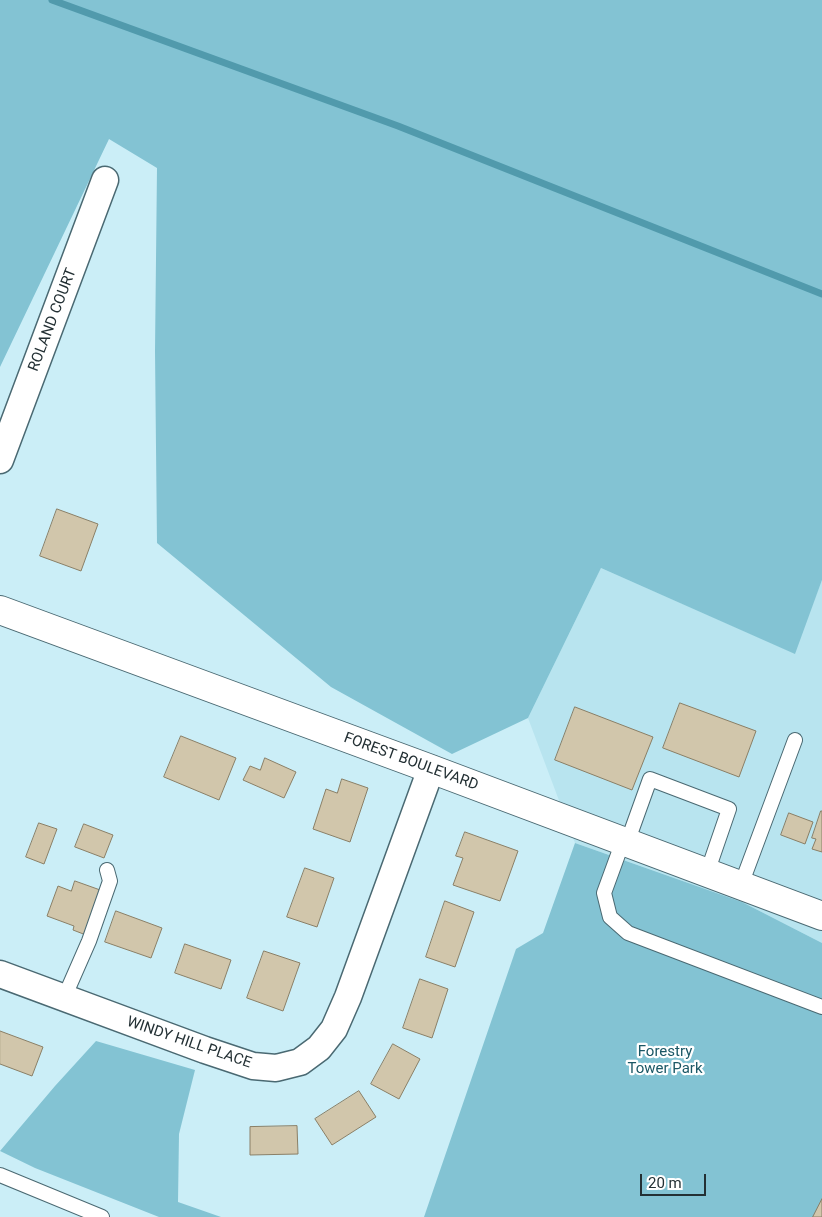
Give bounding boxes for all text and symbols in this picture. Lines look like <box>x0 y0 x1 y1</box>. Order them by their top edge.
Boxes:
street label: ROLAND COURT <box>25 266 81 374</box>
street label: FOREST BOULEVARD <box>341 729 481 795</box>
street label: WINDY HILL PLACE <box>124 1013 254 1073</box>
park label: Forestry Tower Park <box>627 1043 703 1078</box>
scale bar <box>642 1164 708 1196</box>
text: 20 m <box>648 1174 682 1192</box>

